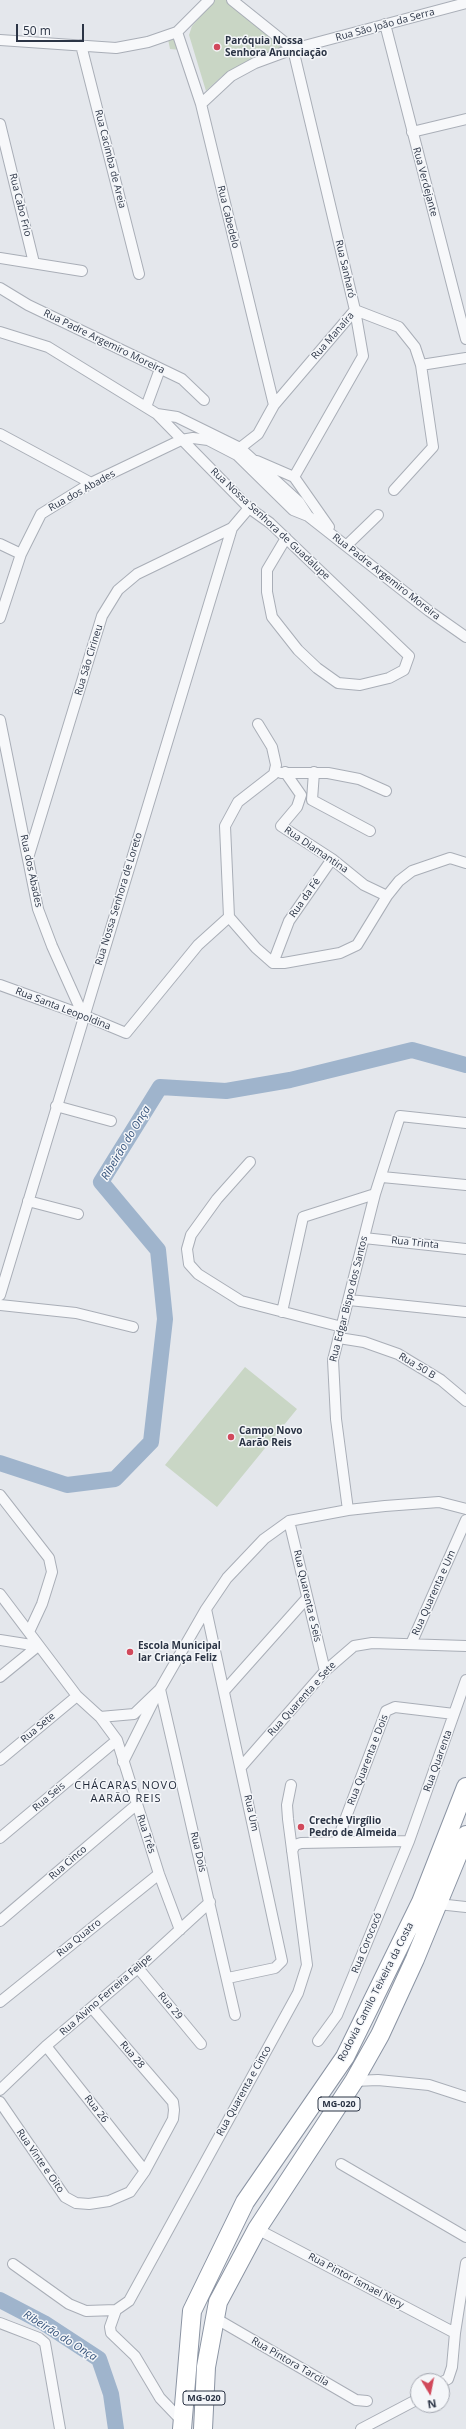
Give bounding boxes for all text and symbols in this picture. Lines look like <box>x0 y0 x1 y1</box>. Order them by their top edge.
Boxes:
street label: Rua São João da Serra <box>334 6 436 44</box>
scale bar <box>18 16 86 42</box>
text: 50 m <box>23 22 51 39</box>
place label: Paróquia Nossa Senhora Anunciação <box>225 35 327 58</box>
marker: Paróquia Nossa Senhora Anunciação <box>212 42 222 52</box>
street label: Rua Cacimba de Areia <box>92 108 128 210</box>
street label: Rua Verdejante <box>410 146 440 218</box>
street label: Rua Cabo Frio <box>6 172 34 238</box>
street label: Rua Cabedelo <box>214 184 242 250</box>
street label: Rua Sanharó <box>332 239 358 299</box>
street label: Rua Padre Argemiro Moreira <box>41 307 167 377</box>
street label: Rua Manaíra <box>309 310 357 362</box>
street label: Rua Nossa Senhora de Guadalupe <box>208 466 332 582</box>
street label: Rua dos Abades <box>47 468 117 514</box>
street label: Rua Padre Argemiro Moreira <box>330 531 442 623</box>
street label: Rua São Cirineu <box>73 623 105 697</box>
street label: Rua Diamantina <box>282 824 350 876</box>
street label: Rua Nossa Senhora de Loreto <box>93 831 145 967</box>
street label: Rua dos Abades <box>17 833 45 909</box>
street label: Rua da Fé <box>287 876 323 920</box>
street label: Rua Santa Leopoldina <box>14 985 112 1033</box>
water label: Ribeirão do Onça <box>99 1104 153 1182</box>
street label: Rua Edgar Bispo dos Santos <box>328 1235 370 1363</box>
street label: Rua Trinta <box>391 1235 439 1251</box>
street label: Rua 50 B <box>396 1350 438 1382</box>
place label: Campo Novo Aarão Reis <box>239 1425 303 1448</box>
marker: Campo Novo Aarão Reis <box>226 1432 236 1442</box>
street label: Rua Quarenta e Um <box>410 1548 458 1638</box>
street label: Rua Quarenta e Seis <box>291 1549 323 1643</box>
place label: Escola Municipal lar Criança Feliz <box>138 1640 221 1664</box>
marker: Escola Municipal lar Criança Feliz <box>125 1647 135 1657</box>
street label: Rua Quarenta e Sete <box>265 1659 339 1739</box>
street label: Rua Sete <box>19 1710 57 1746</box>
street label: Rua Quarenta e Dois <box>345 1713 391 1807</box>
street label: Rua Quarenta <box>421 1728 455 1794</box>
district label: CHÁCARAS NOVO AARÃO REIS <box>74 1779 178 1805</box>
street label: Rua Seis <box>30 1780 68 1814</box>
street label: Rua Um <box>241 1794 261 1832</box>
street label: Rua Três <box>134 1813 158 1855</box>
place label: Creche Virgílio Pedro de Almeida <box>309 1815 397 1838</box>
marker: Creche Virgílio Pedro de Almeida <box>296 1822 306 1832</box>
street label: Rua Dois <box>188 1831 208 1873</box>
street label: Rua Cinco <box>47 1843 89 1883</box>
street label: Rua Corococó <box>349 1911 385 1975</box>
street label: Rua Quatro <box>54 1916 104 1960</box>
street label: Rodovia Camilo Teixeira da Costa <box>336 1920 416 2064</box>
street label: Rua Alvino Ferreira Felipe <box>57 1952 155 2038</box>
street label: Rua 29 <box>155 1990 185 2022</box>
street label: Rua 28 <box>117 2039 147 2071</box>
street label: Rua Quarenta e Cinco <box>214 2044 274 2138</box>
street label: Rua 26 <box>81 2093 111 2125</box>
road number: MG-020 <box>318 2097 360 2111</box>
street label: Rua Vinte e Oito <box>14 2127 66 2195</box>
street label: Rua Pintor Ismael Nery <box>306 2251 406 2311</box>
water label: Ribeirão do Onça <box>21 2308 99 2364</box>
street label: Rua Pintora Tarcila <box>249 2335 331 2389</box>
north arrow <box>410 2373 450 2413</box>
road number: MG-020 <box>183 2391 225 2405</box>
text: N <box>426 2396 438 2412</box>

